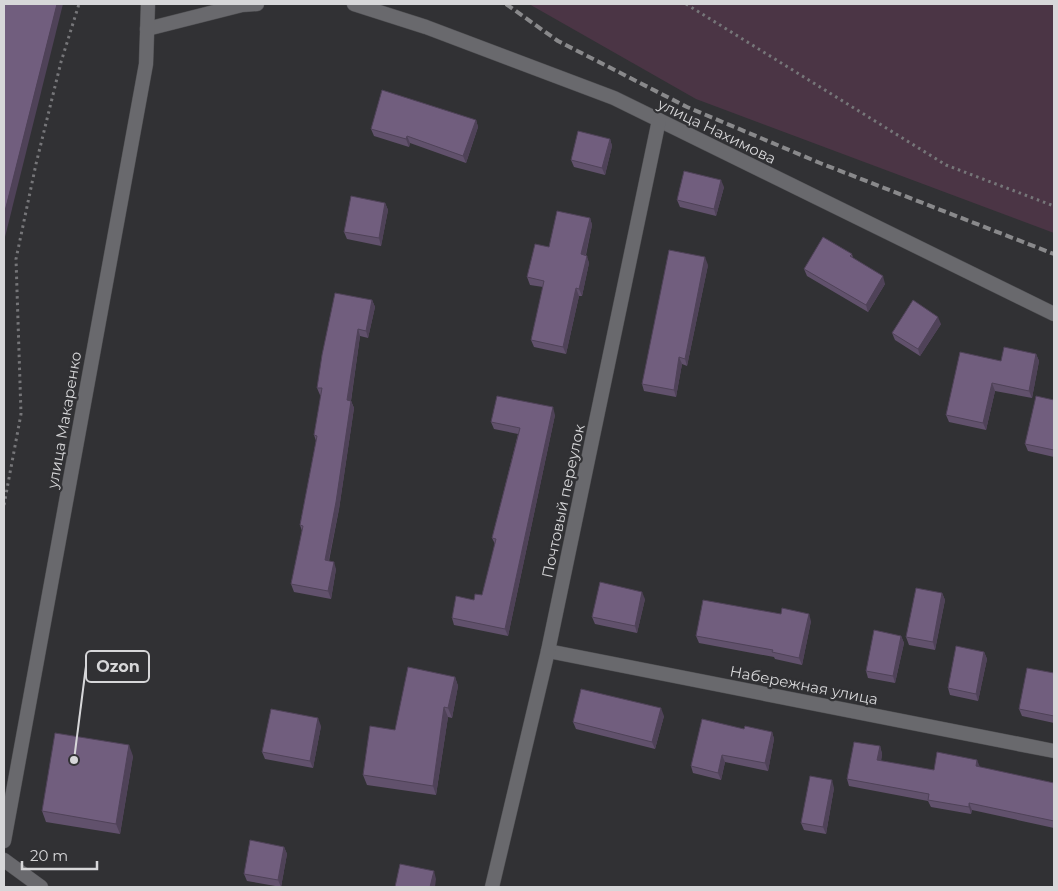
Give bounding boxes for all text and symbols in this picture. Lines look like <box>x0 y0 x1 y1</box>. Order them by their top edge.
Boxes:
street label: улица Нахимова <box>654 94 779 168</box>
street label: улица Макаренко <box>42 350 85 491</box>
street label: Почтовый переулок <box>537 422 589 580</box>
callout: Ozon <box>86 651 149 682</box>
text: Ozon <box>96 657 140 676</box>
street label: Набережная улица <box>728 661 880 709</box>
scale bar <box>22 838 98 870</box>
text: 20 m <box>30 846 68 865</box>

